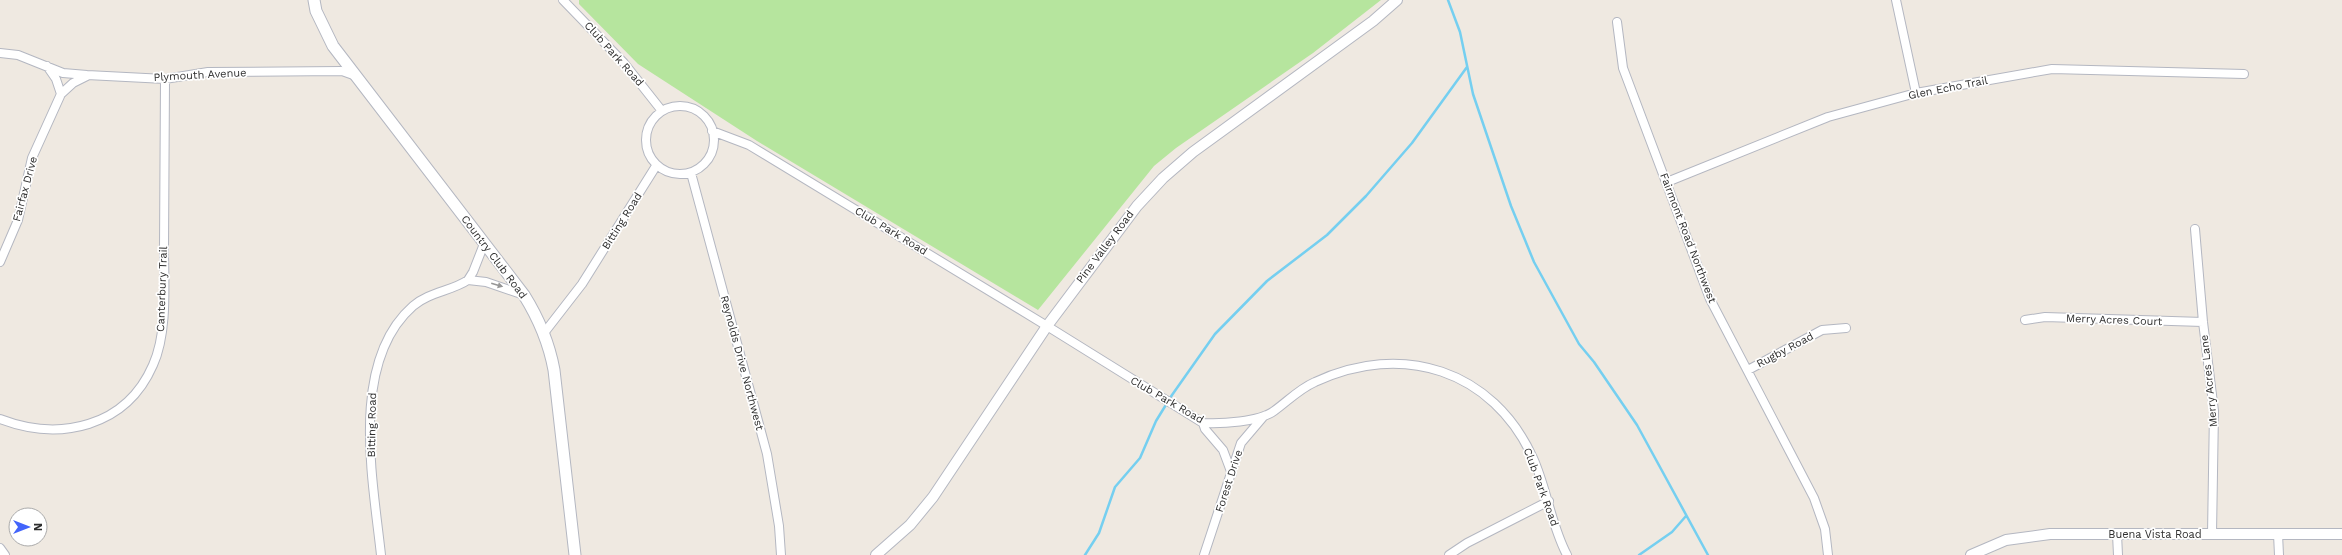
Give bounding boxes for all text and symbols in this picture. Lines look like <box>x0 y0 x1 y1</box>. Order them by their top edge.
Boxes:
street label: Club Park Road <box>582 19 646 89</box>
street label: Plymouth Avenue <box>153 66 247 84</box>
street label: Glen Echo Trail <box>1907 74 1990 102</box>
street label: Fairfax Drive <box>10 155 40 223</box>
street label: Fairmont Road Northwest <box>1657 171 1719 305</box>
street label: Bitting Road <box>599 190 645 252</box>
street label: Club Park Road <box>852 204 930 258</box>
street label: Pine Valley Road <box>1073 208 1137 286</box>
street label: Country Club Road <box>458 213 530 301</box>
street label: Canterbury Trail <box>154 245 170 332</box>
one-way arrow <box>491 282 503 288</box>
street label: Reynolds Drive Northwest <box>718 294 766 432</box>
street label: Merry Acres Court <box>2066 312 2163 328</box>
street label: Rugby Road <box>1754 330 1816 370</box>
street label: Merry Acres Lane <box>2198 334 2220 428</box>
street label: Club Park Road <box>1128 374 1206 426</box>
street label: Bitting Road <box>365 392 379 458</box>
street label: Club Park Road <box>1521 446 1561 528</box>
street label: Forest Drive <box>1213 448 1245 514</box>
north arrow <box>8 507 48 547</box>
text: N <box>31 523 44 531</box>
street label: Buena Vista Road <box>2108 528 2202 541</box>

